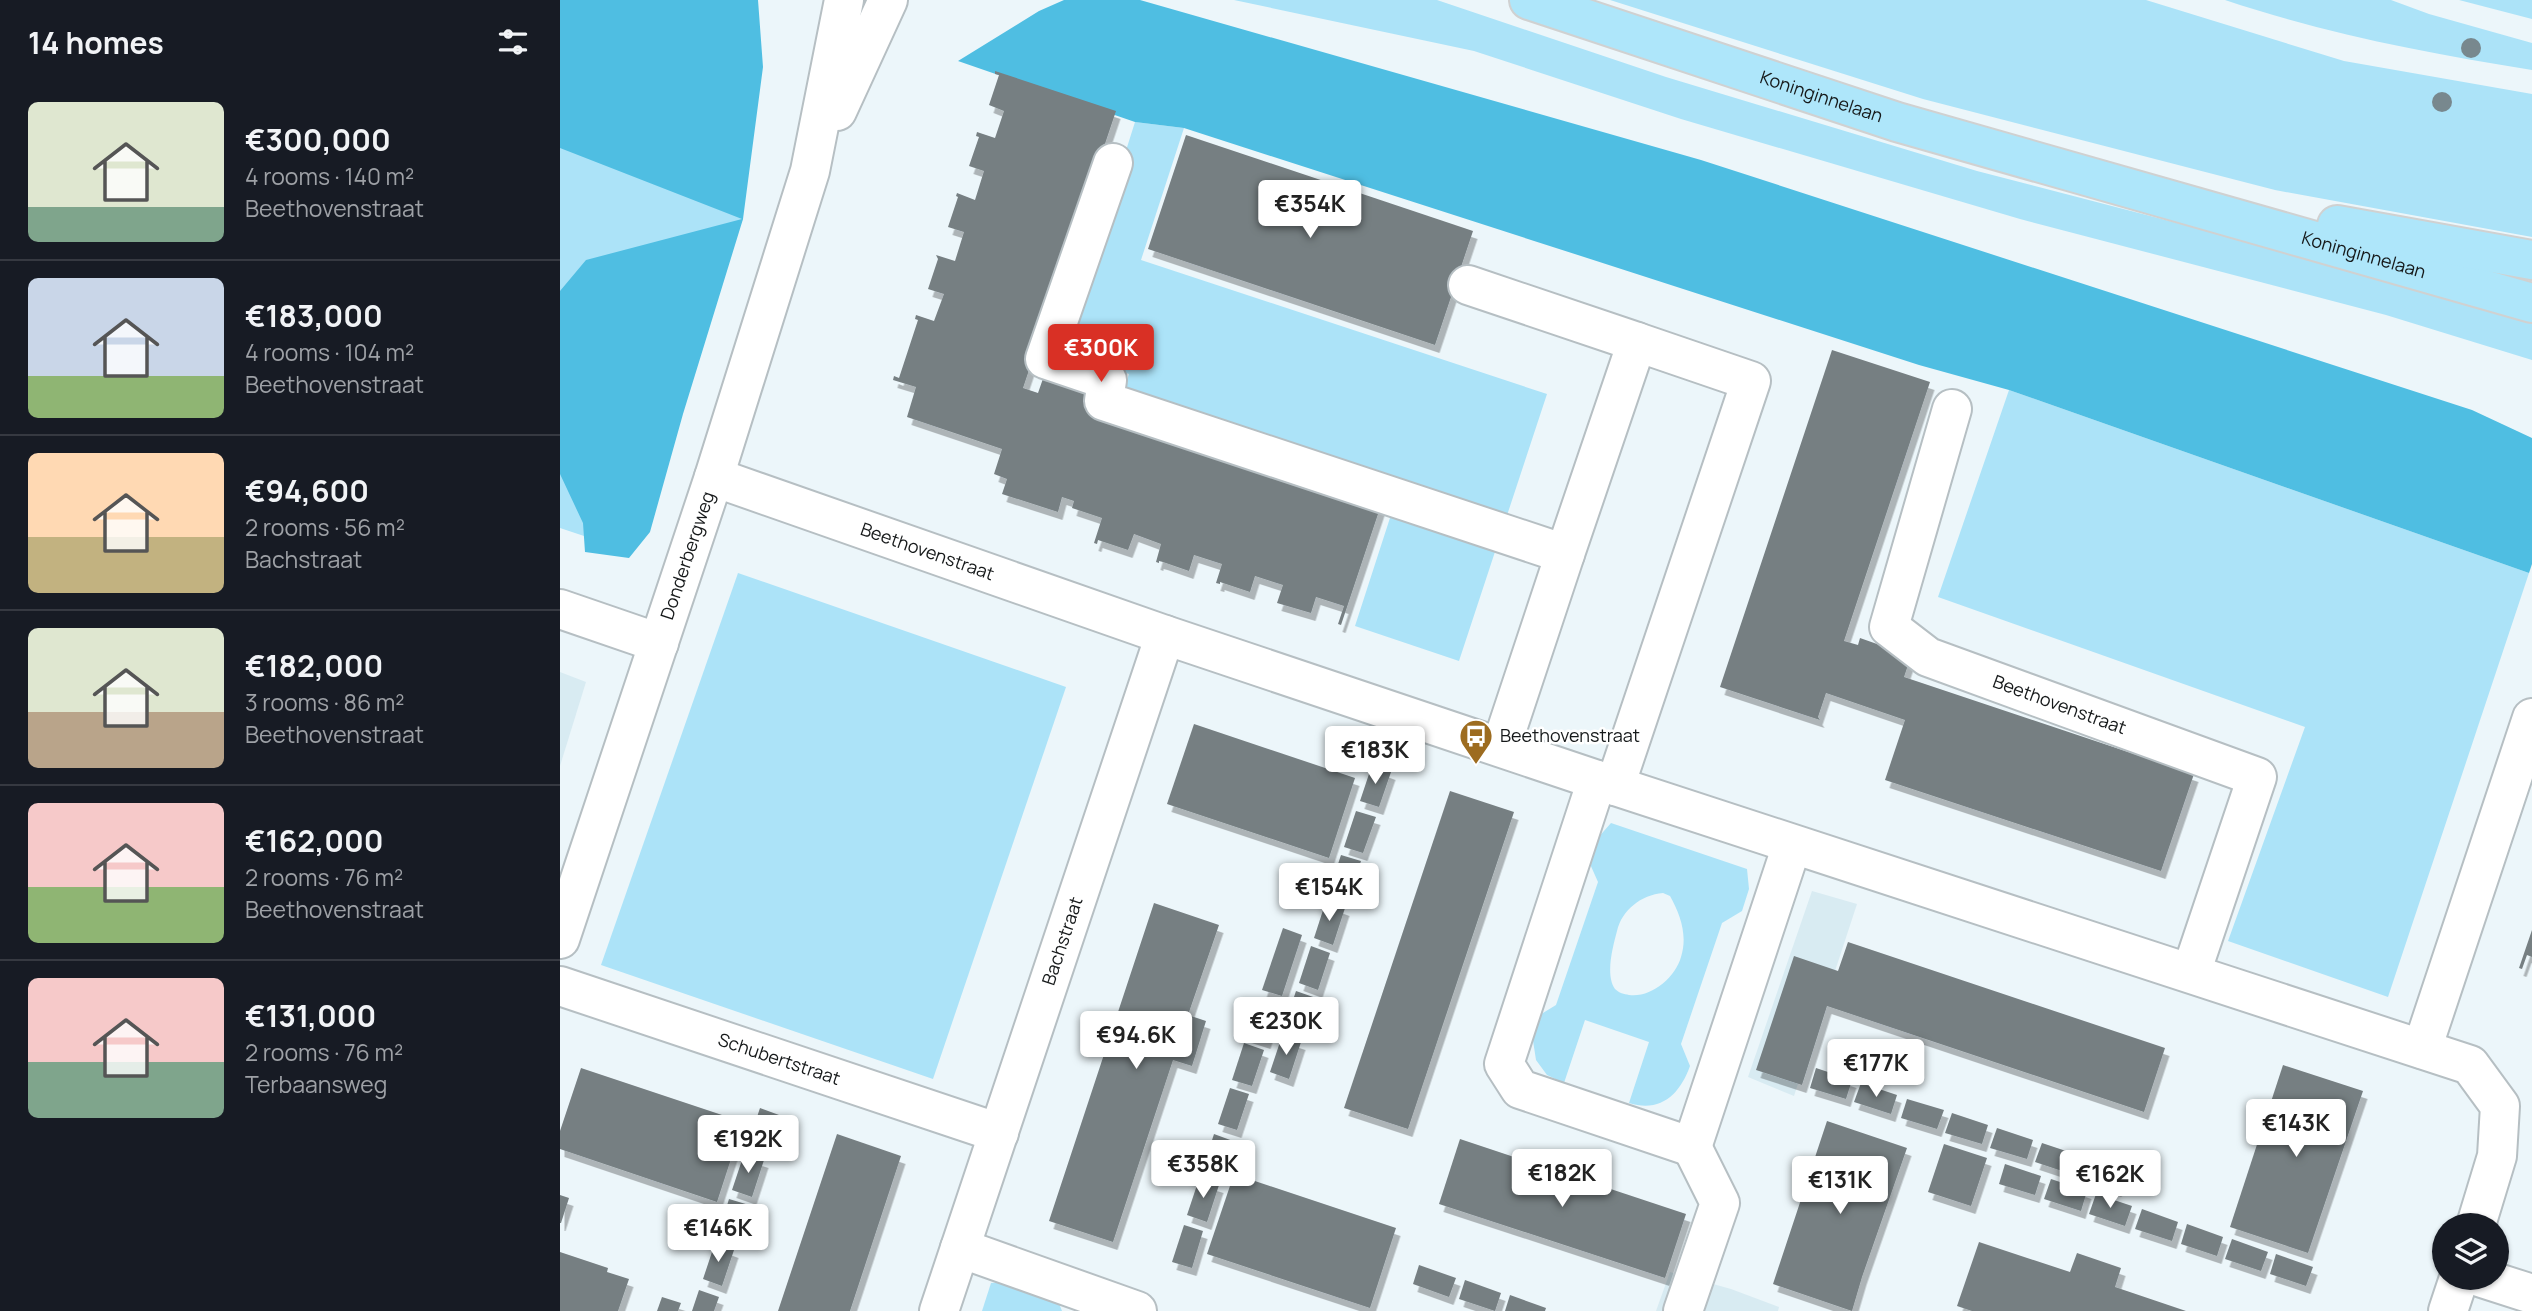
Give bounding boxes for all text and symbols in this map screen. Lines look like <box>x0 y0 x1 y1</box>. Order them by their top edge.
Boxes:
text: 14 homes <box>28 22 164 63</box>
icon: filters <box>494 23 532 61</box>
street label: Koninginnelaan <box>1757 64 1886 127</box>
text: €300,000 <box>245 119 391 160</box>
icon: home <box>84 130 168 214</box>
text: 4 rooms · 140 m² <box>245 160 414 192</box>
pin: €354K <box>1261 180 1359 240</box>
text: €354K <box>1274 187 1346 219</box>
text: Beethovenstraat <box>245 192 424 224</box>
street label: Koninginnelaan <box>2299 225 2429 283</box>
text: €183,000 <box>245 295 383 336</box>
icon: home <box>84 306 168 390</box>
pin: €300K <box>1052 324 1150 384</box>
text: €300K <box>1064 331 1138 363</box>
text: 4 rooms · 104 m² <box>245 336 414 368</box>
text: Beethovenstraat <box>245 368 424 400</box>
text: €94,600 <box>245 470 369 511</box>
icon: home <box>84 481 168 565</box>
street label: Donderbergweg <box>654 488 719 623</box>
text: 2 rooms · 56 m² <box>245 511 405 543</box>
street label: Beethovenstraat <box>858 516 998 585</box>
text: Bachstraat <box>245 543 362 575</box>
text: €182,000 <box>245 645 383 686</box>
icon: home <box>84 656 168 740</box>
street label: Beethovenstraat <box>1990 669 2130 739</box>
text: 3 rooms · 86 m² <box>245 686 405 718</box>
bus stop icon: Beethovenstraat <box>1457 717 1495 766</box>
text: Beethovenstraat <box>245 718 424 750</box>
place label: Beethovenstraat <box>1500 723 1640 747</box>
pin: €183K <box>1326 726 1424 786</box>
text: €183K <box>1341 733 1409 765</box>
text: €162,000 <box>245 820 383 861</box>
icon: home <box>84 831 168 915</box>
text: 2 rooms · 76 m² <box>245 861 403 893</box>
pin: €154K <box>1280 864 1378 923</box>
text: €154K <box>1295 870 1363 902</box>
text: Beethovenstraat <box>245 893 424 925</box>
street label: Bachstraat <box>1036 893 1088 988</box>
text: €131,000 <box>245 995 376 1036</box>
pin: €230K <box>1237 998 1335 1057</box>
text: €230K <box>1250 1004 1322 1036</box>
icon: home <box>84 1006 168 1090</box>
pin: €94.6K <box>1079 1012 1193 1071</box>
text: €94.6K <box>1096 1018 1176 1050</box>
street label: Schubertstraat <box>715 1027 844 1090</box>
text: 2 rooms · 76 m² <box>245 1036 403 1068</box>
pin: €177K <box>1827 1040 1925 1099</box>
text: €177K <box>1843 1046 1909 1078</box>
text: Terbaansweg <box>245 1068 387 1100</box>
pin: €143K <box>2247 1100 2345 1159</box>
text: €143K <box>2262 1106 2330 1138</box>
pin: €192K <box>699 1116 797 1175</box>
text: €192K <box>714 1122 782 1154</box>
pin: €358K <box>1154 1140 1252 1200</box>
text: €358K <box>1167 1147 1239 1179</box>
pin: €182K <box>1513 1150 1611 1209</box>
pin: €162K <box>2061 1150 2159 1210</box>
text: €182K <box>1528 1156 1596 1188</box>
pin: €131K <box>1791 1156 1889 1216</box>
text: €162K <box>2076 1157 2144 1189</box>
text: €131K <box>1808 1163 1872 1195</box>
pin: €146K <box>669 1204 767 1264</box>
text: €146K <box>684 1211 752 1243</box>
map controls <box>2432 1213 2509 1290</box>
button: layers <box>2432 1213 2509 1290</box>

